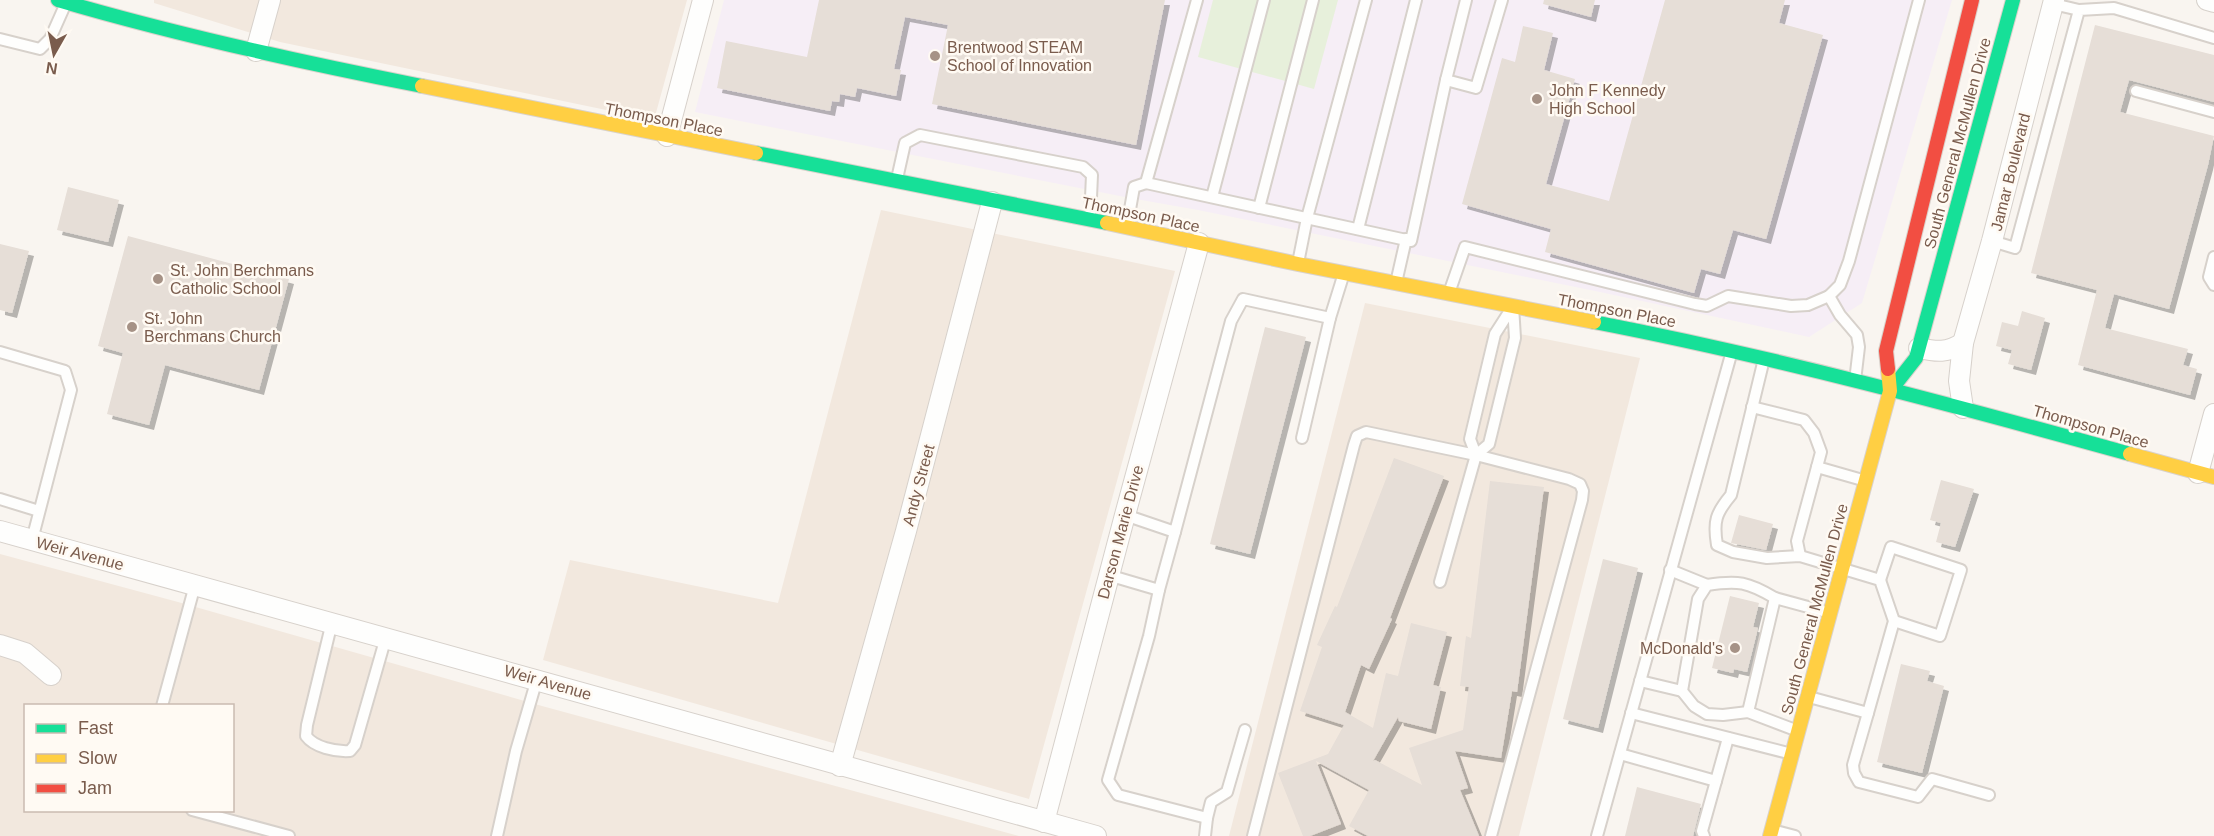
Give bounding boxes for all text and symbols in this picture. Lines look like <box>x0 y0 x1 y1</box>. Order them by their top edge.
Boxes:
north arrow <box>24 24 84 84</box>
street label: South General McMullen Drive <box>1921 36 1994 251</box>
place label: Brentwood STEAM School of Innovation <box>947 39 1092 74</box>
marker: Brentwood STEAM School of Innovation <box>928 49 942 63</box>
text: N <box>45 59 59 78</box>
place label: John F Kennedy High School <box>1549 82 1666 117</box>
marker: John F Kennedy High School <box>1530 92 1544 106</box>
street label: Thompson Place <box>603 100 725 139</box>
street label: Jamar Boulevard <box>1988 111 2033 233</box>
street label: Thompson Place <box>1080 194 1201 235</box>
place label: St. John Berchmans Catholic School <box>170 262 314 297</box>
marker: St. John Berchmans Catholic School <box>151 272 165 286</box>
street label: Thompson Place <box>1556 291 1678 330</box>
place label: St. John Berchmans Church <box>144 310 281 345</box>
marker: St. John Berchmans Church <box>125 320 139 334</box>
street label: Thompson Place <box>2031 402 2151 451</box>
street label: Andy Street <box>899 442 938 528</box>
street label: Darson Marie Drive <box>1094 463 1147 601</box>
street label: South General McMullen Drive <box>1778 502 1851 717</box>
street label: Weir Avenue <box>34 534 126 573</box>
place label: McDonald's <box>1640 640 1723 657</box>
marker: McDonald's <box>1728 641 1742 655</box>
street label: Weir Avenue <box>502 662 594 703</box>
legend <box>24 704 234 812</box>
text: Fast <box>78 718 113 738</box>
text: Slow <box>78 748 118 768</box>
text: Jam <box>78 778 112 798</box>

